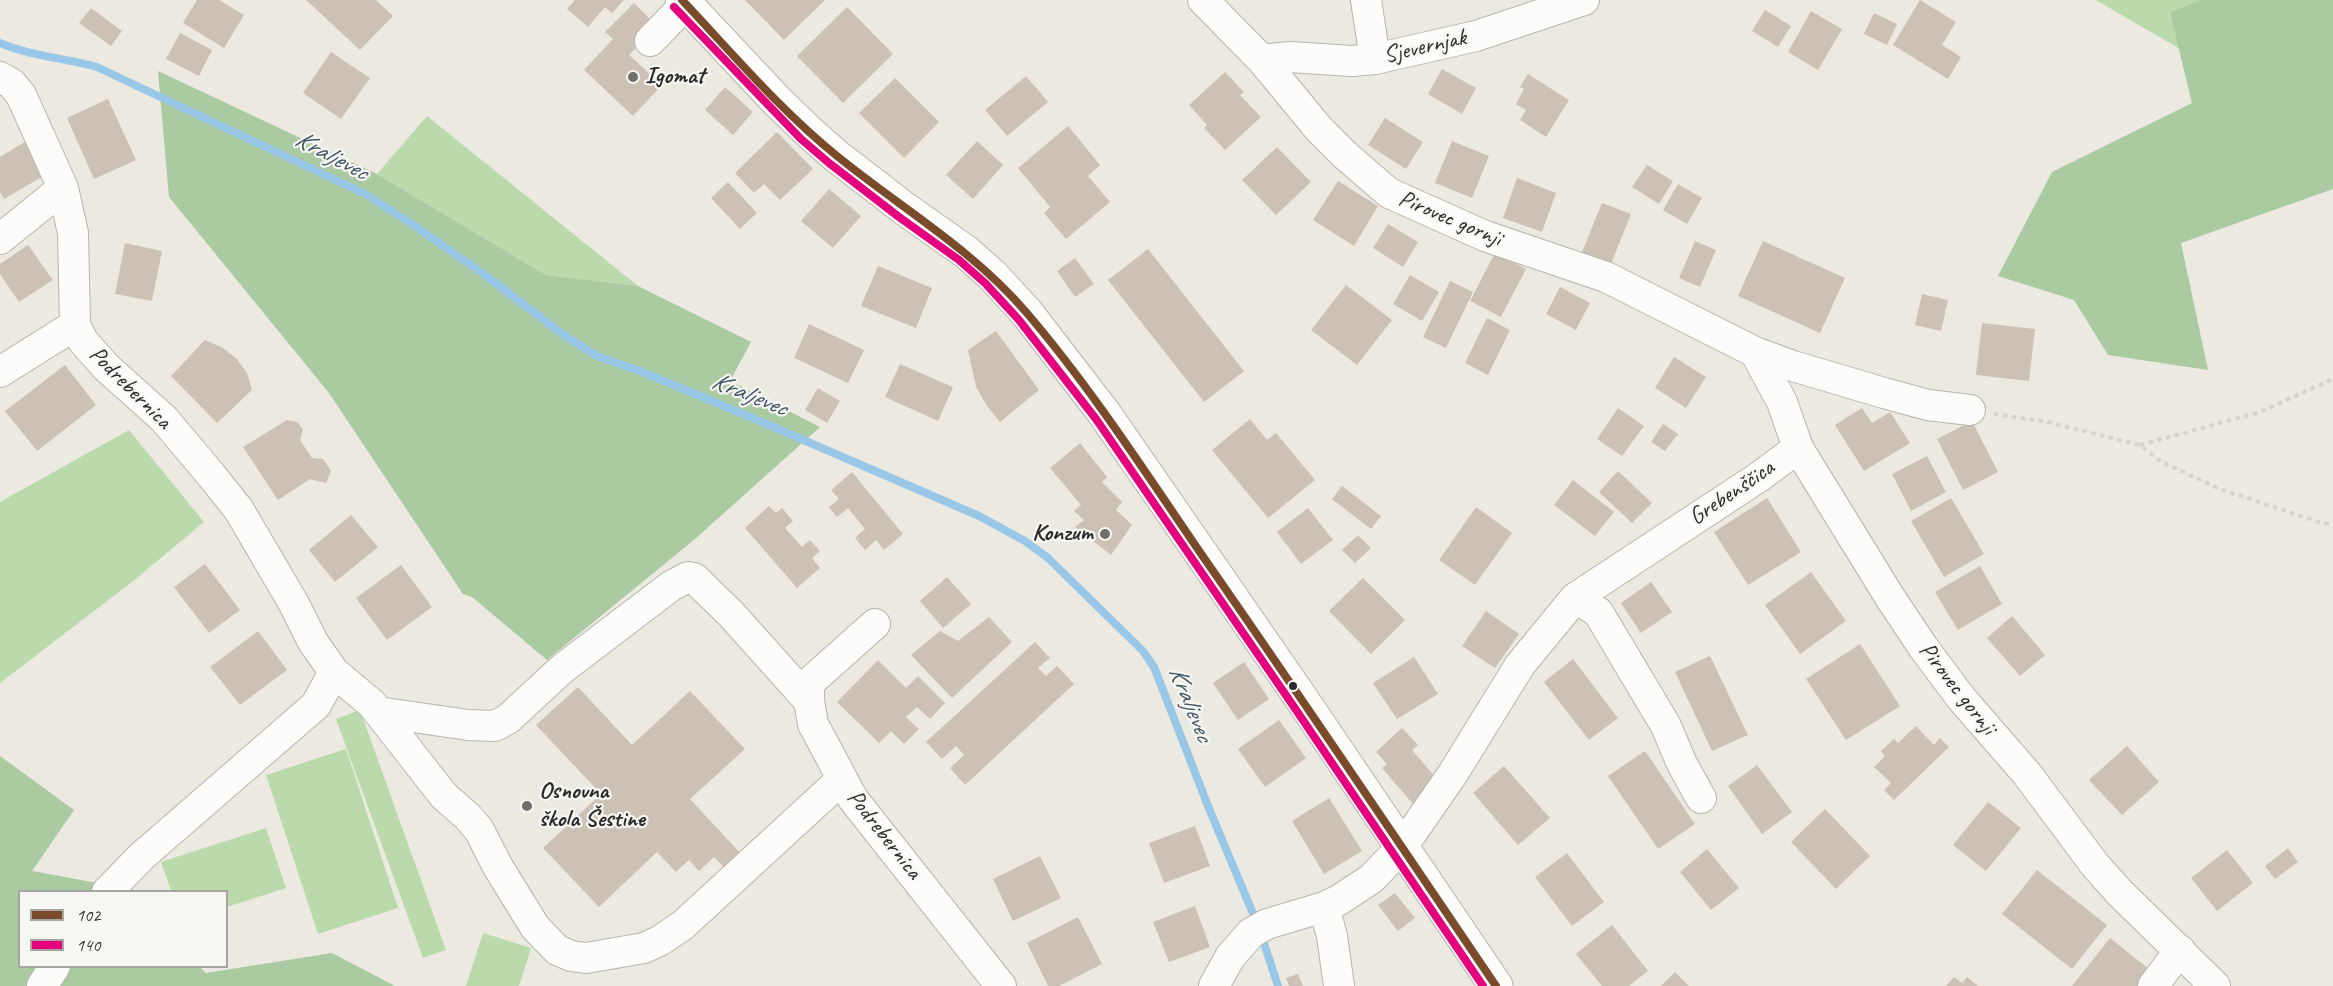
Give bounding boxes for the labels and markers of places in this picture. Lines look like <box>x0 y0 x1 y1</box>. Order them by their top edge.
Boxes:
place label: Igomat <box>645 63 704 91</box>
marker: Igomat <box>626 70 640 84</box>
place label: Konzum <box>1032 520 1093 548</box>
marker: Konzum <box>1098 527 1112 541</box>
unlabelled marker <box>1287 680 1299 692</box>
place label: Osnovna škola Šestine <box>539 778 645 834</box>
marker: Osnovna škola Šestine <box>520 799 534 813</box>

